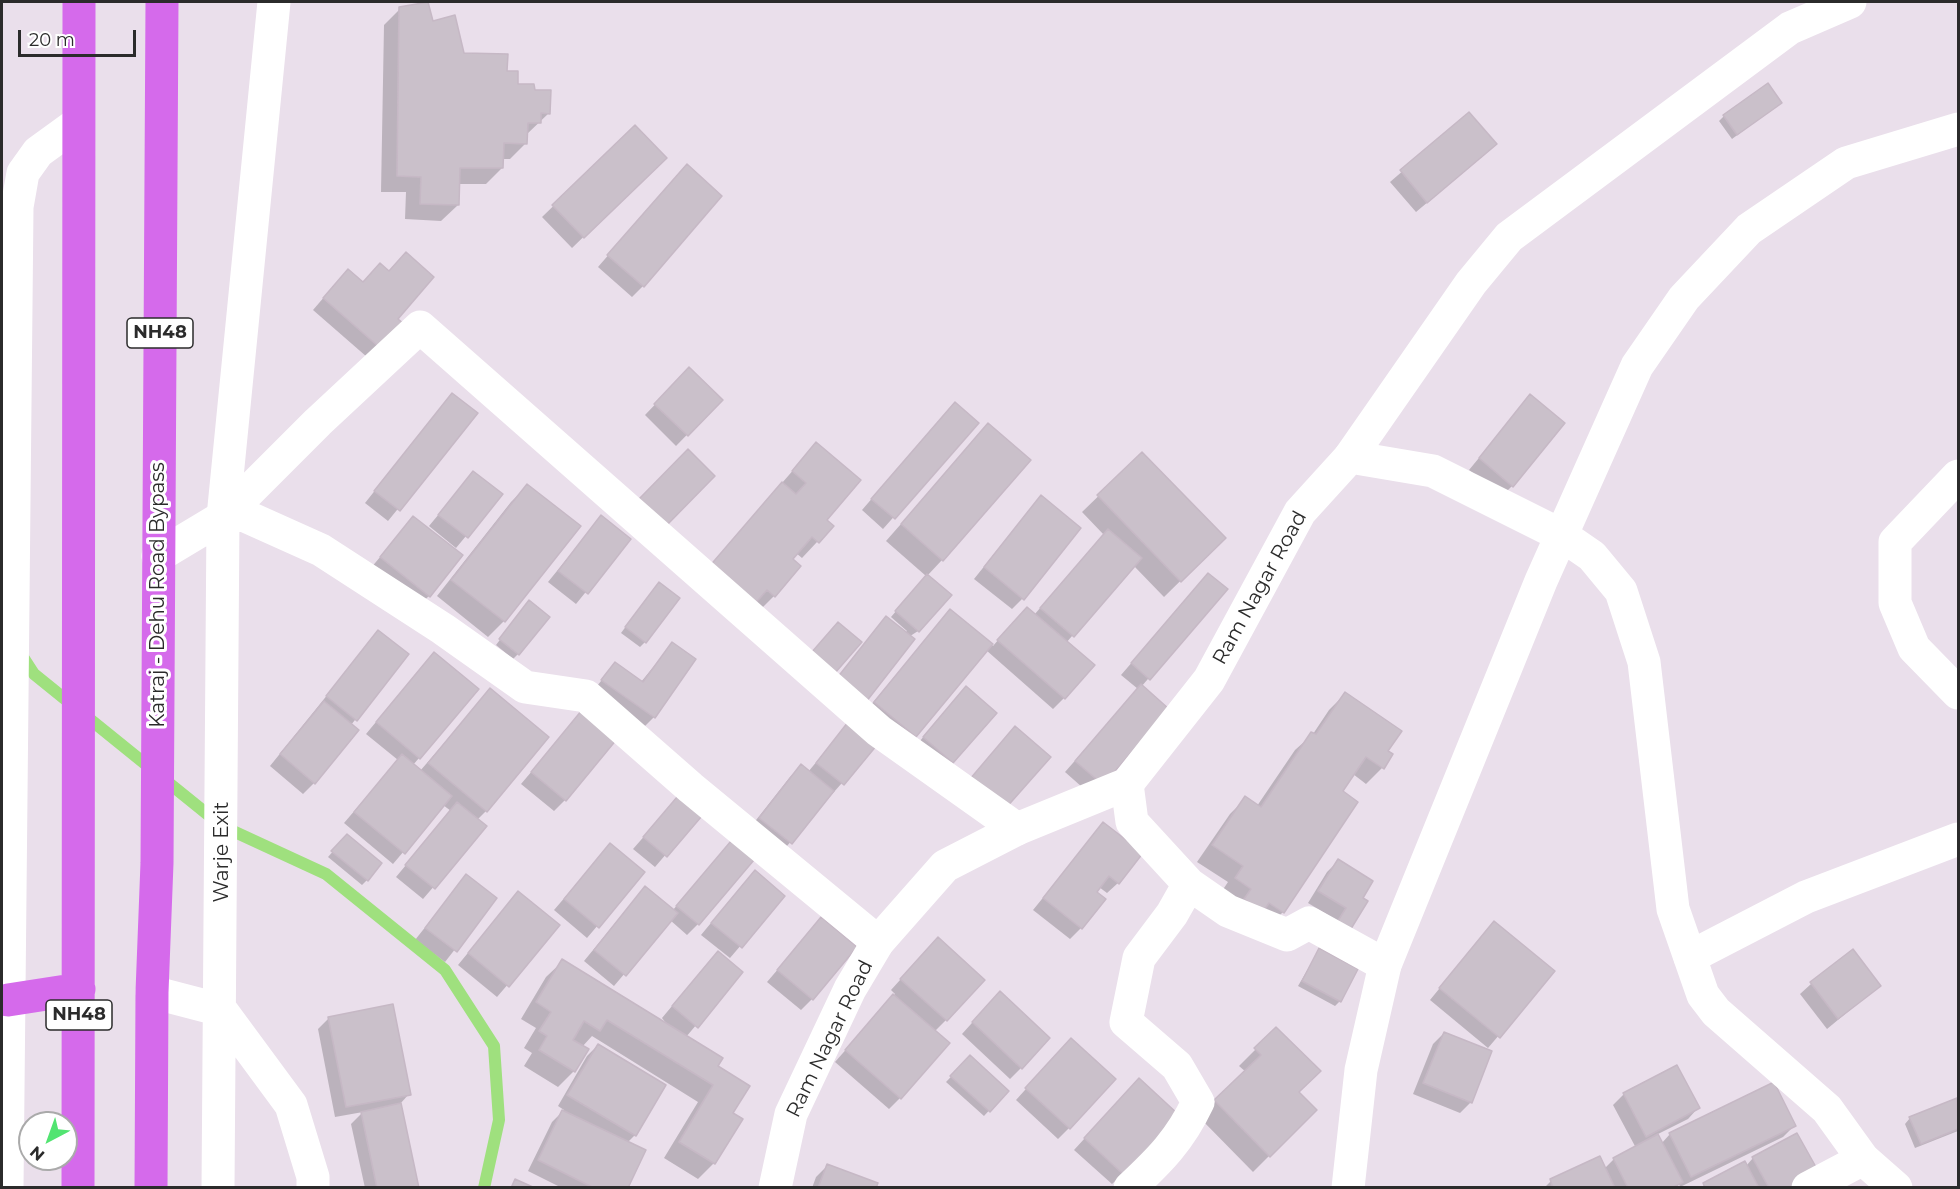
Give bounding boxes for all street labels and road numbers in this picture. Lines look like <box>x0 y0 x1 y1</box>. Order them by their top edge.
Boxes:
road number: NH48 <box>127 318 193 348</box>
street label: Katraj - Dehu Road Bypass <box>146 462 170 728</box>
street label: Ram Nagar Road <box>1208 507 1312 669</box>
street label: Warje Exit <box>210 802 234 902</box>
street label: Ram Nagar Road <box>782 957 878 1121</box>
road number: NH48 <box>46 1000 112 1030</box>

